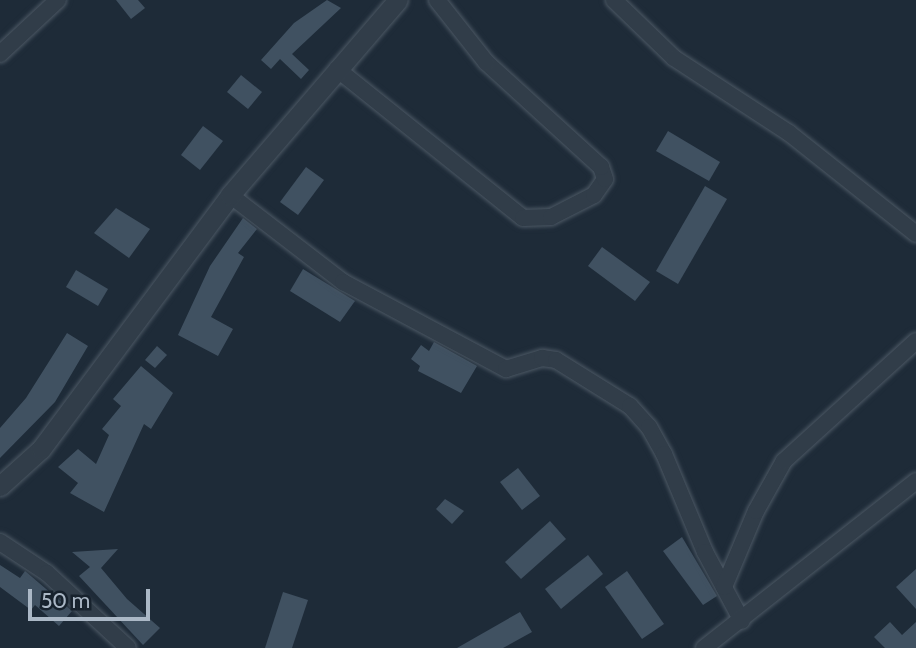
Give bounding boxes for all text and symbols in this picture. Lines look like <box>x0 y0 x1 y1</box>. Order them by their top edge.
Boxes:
scale bar <box>32 574 154 618</box>
text: 50 m <box>41 588 90 613</box>

